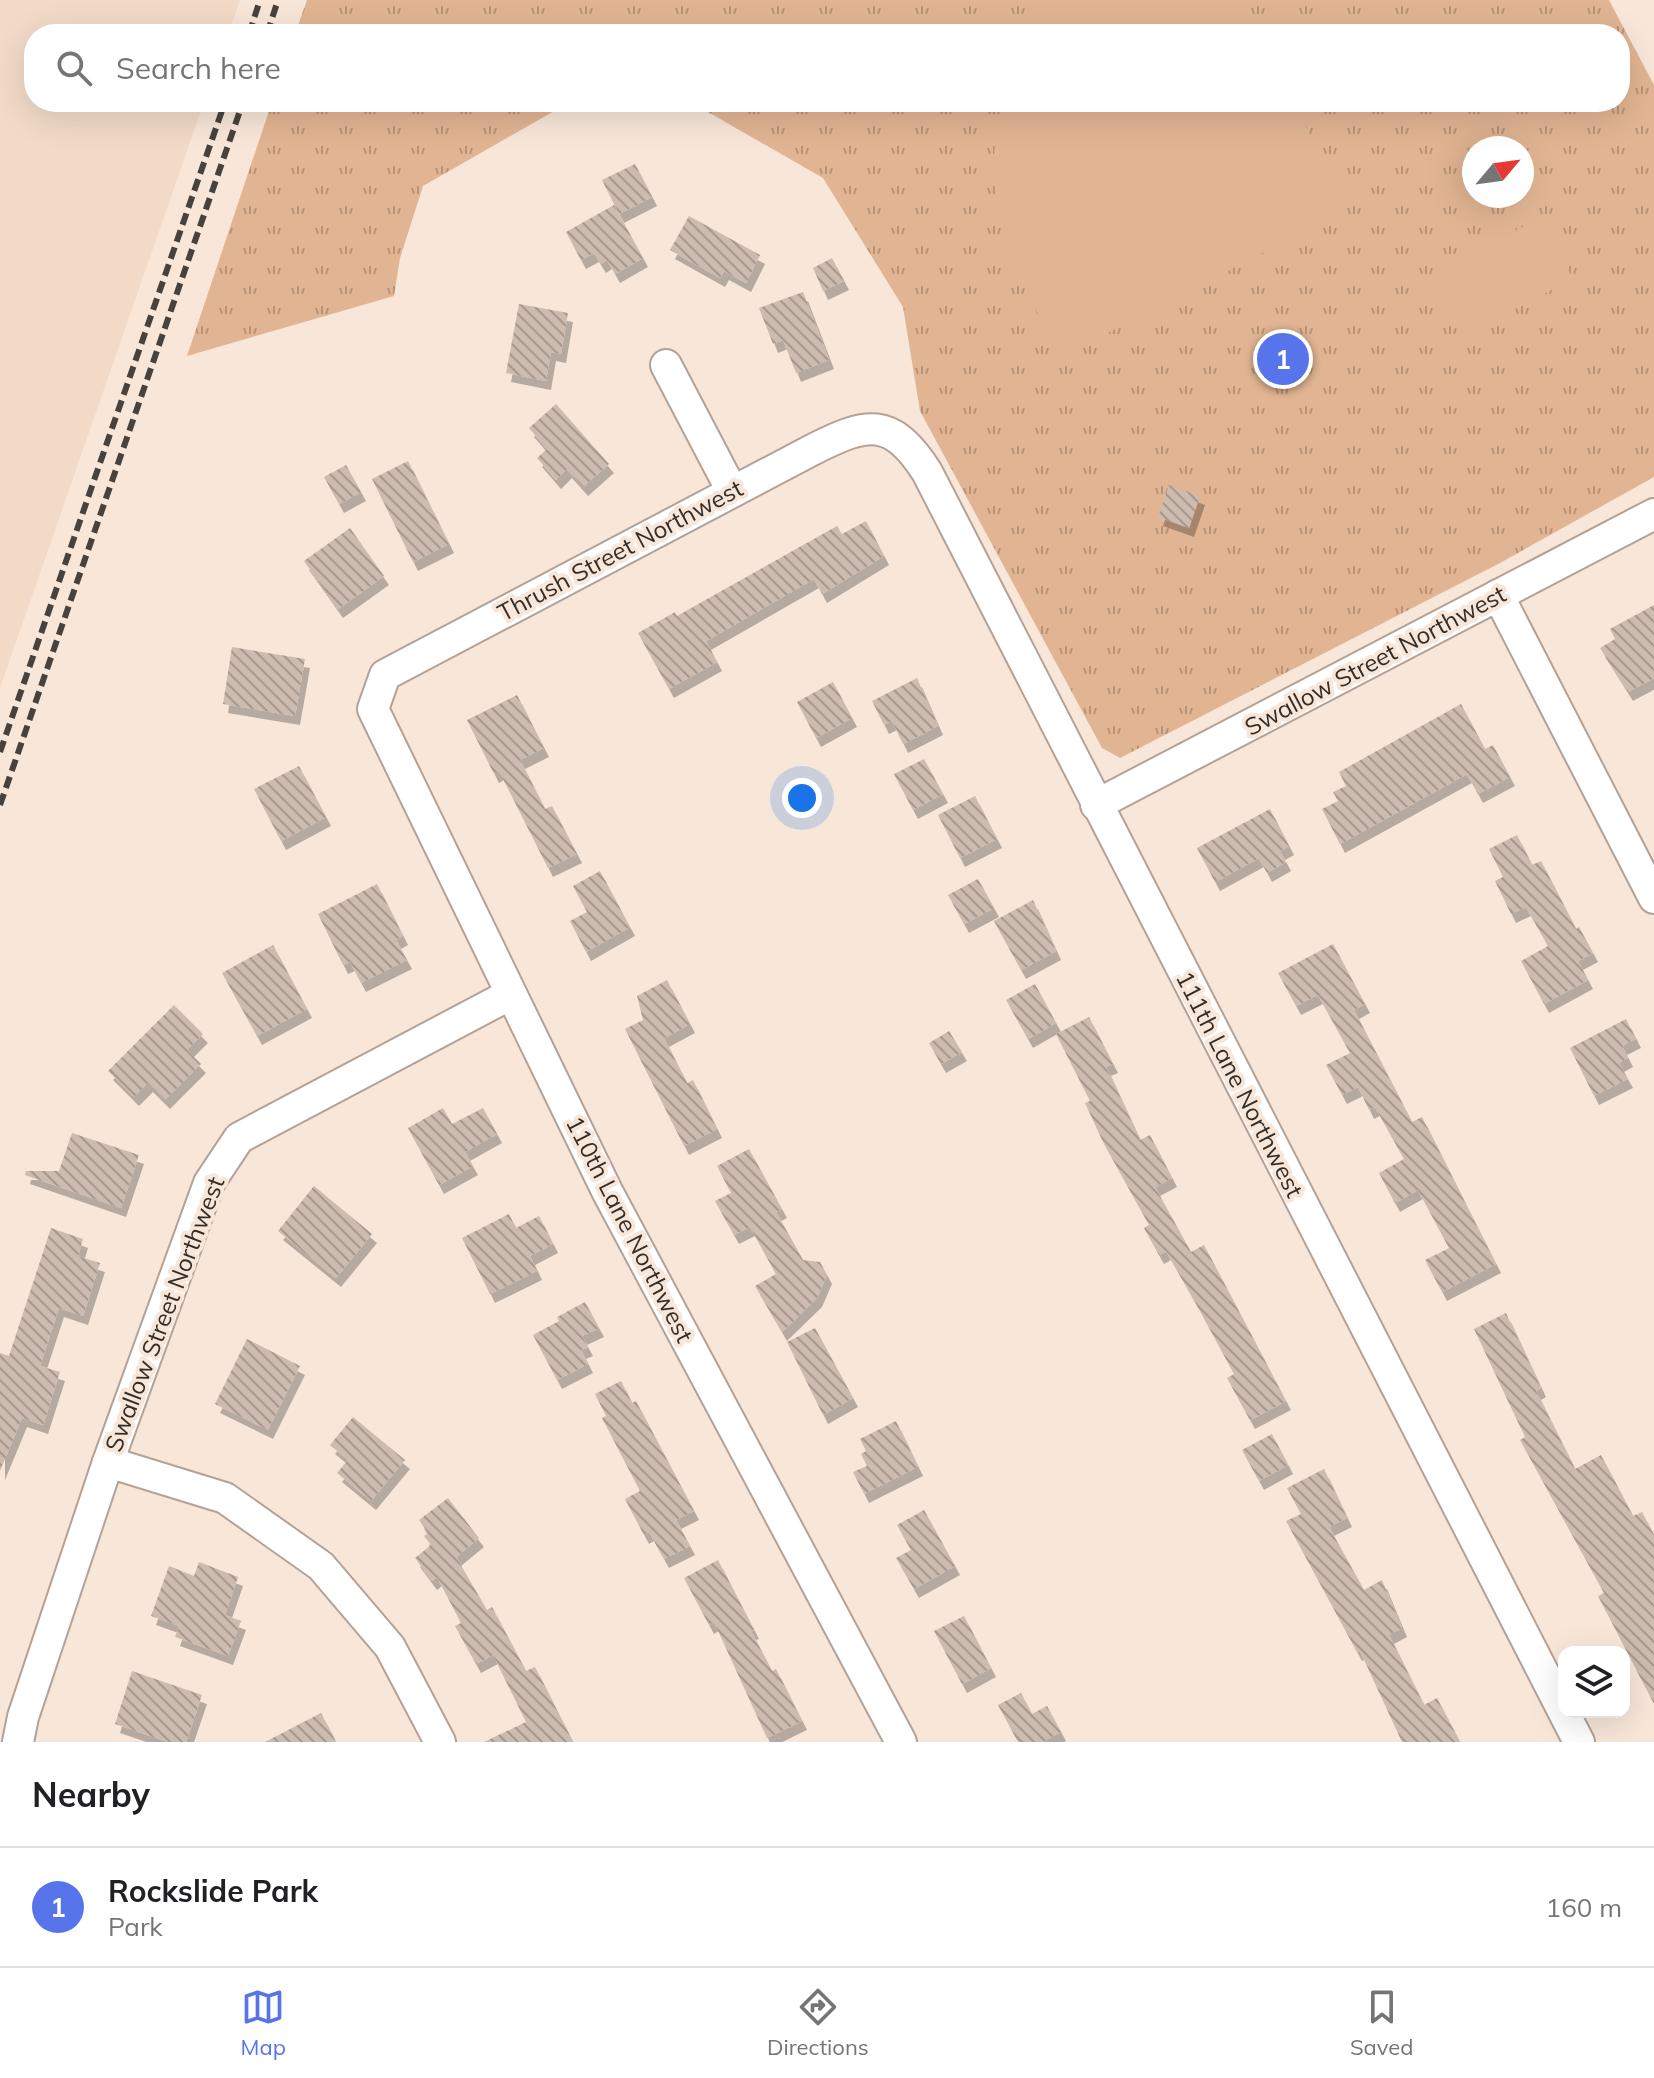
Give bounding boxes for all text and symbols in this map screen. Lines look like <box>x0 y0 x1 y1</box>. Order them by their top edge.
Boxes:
search box <box>24 24 1630 112</box>
icon: search <box>52 46 96 90</box>
text: Search here <box>116 49 281 87</box>
north arrow <box>1462 136 1534 208</box>
pin: 1 <box>1257 329 1309 389</box>
street label: Thrush Street Northwest <box>492 473 748 627</box>
street label: Swallow Street Northwest <box>1239 578 1511 742</box>
your location <box>782 778 822 818</box>
street label: 111th Lane Northwest <box>1170 966 1310 1202</box>
street label: 110th Lane Northwest <box>560 1111 700 1347</box>
street label: Swallow Street Northwest <box>98 1172 230 1456</box>
map controls <box>1558 1646 1630 1718</box>
button: layers <box>1558 1646 1630 1718</box>
text: Nearby <box>32 1773 150 1816</box>
text: Rockslide Park <box>108 1872 318 1910</box>
text: 1 <box>50 1891 66 1924</box>
text: 160 m <box>1546 1891 1622 1924</box>
text: Park <box>108 1910 163 1943</box>
tab: Map <box>241 1985 286 2061</box>
tab: Directions <box>767 1985 869 2061</box>
tab: Saved <box>1350 1985 1413 2061</box>

